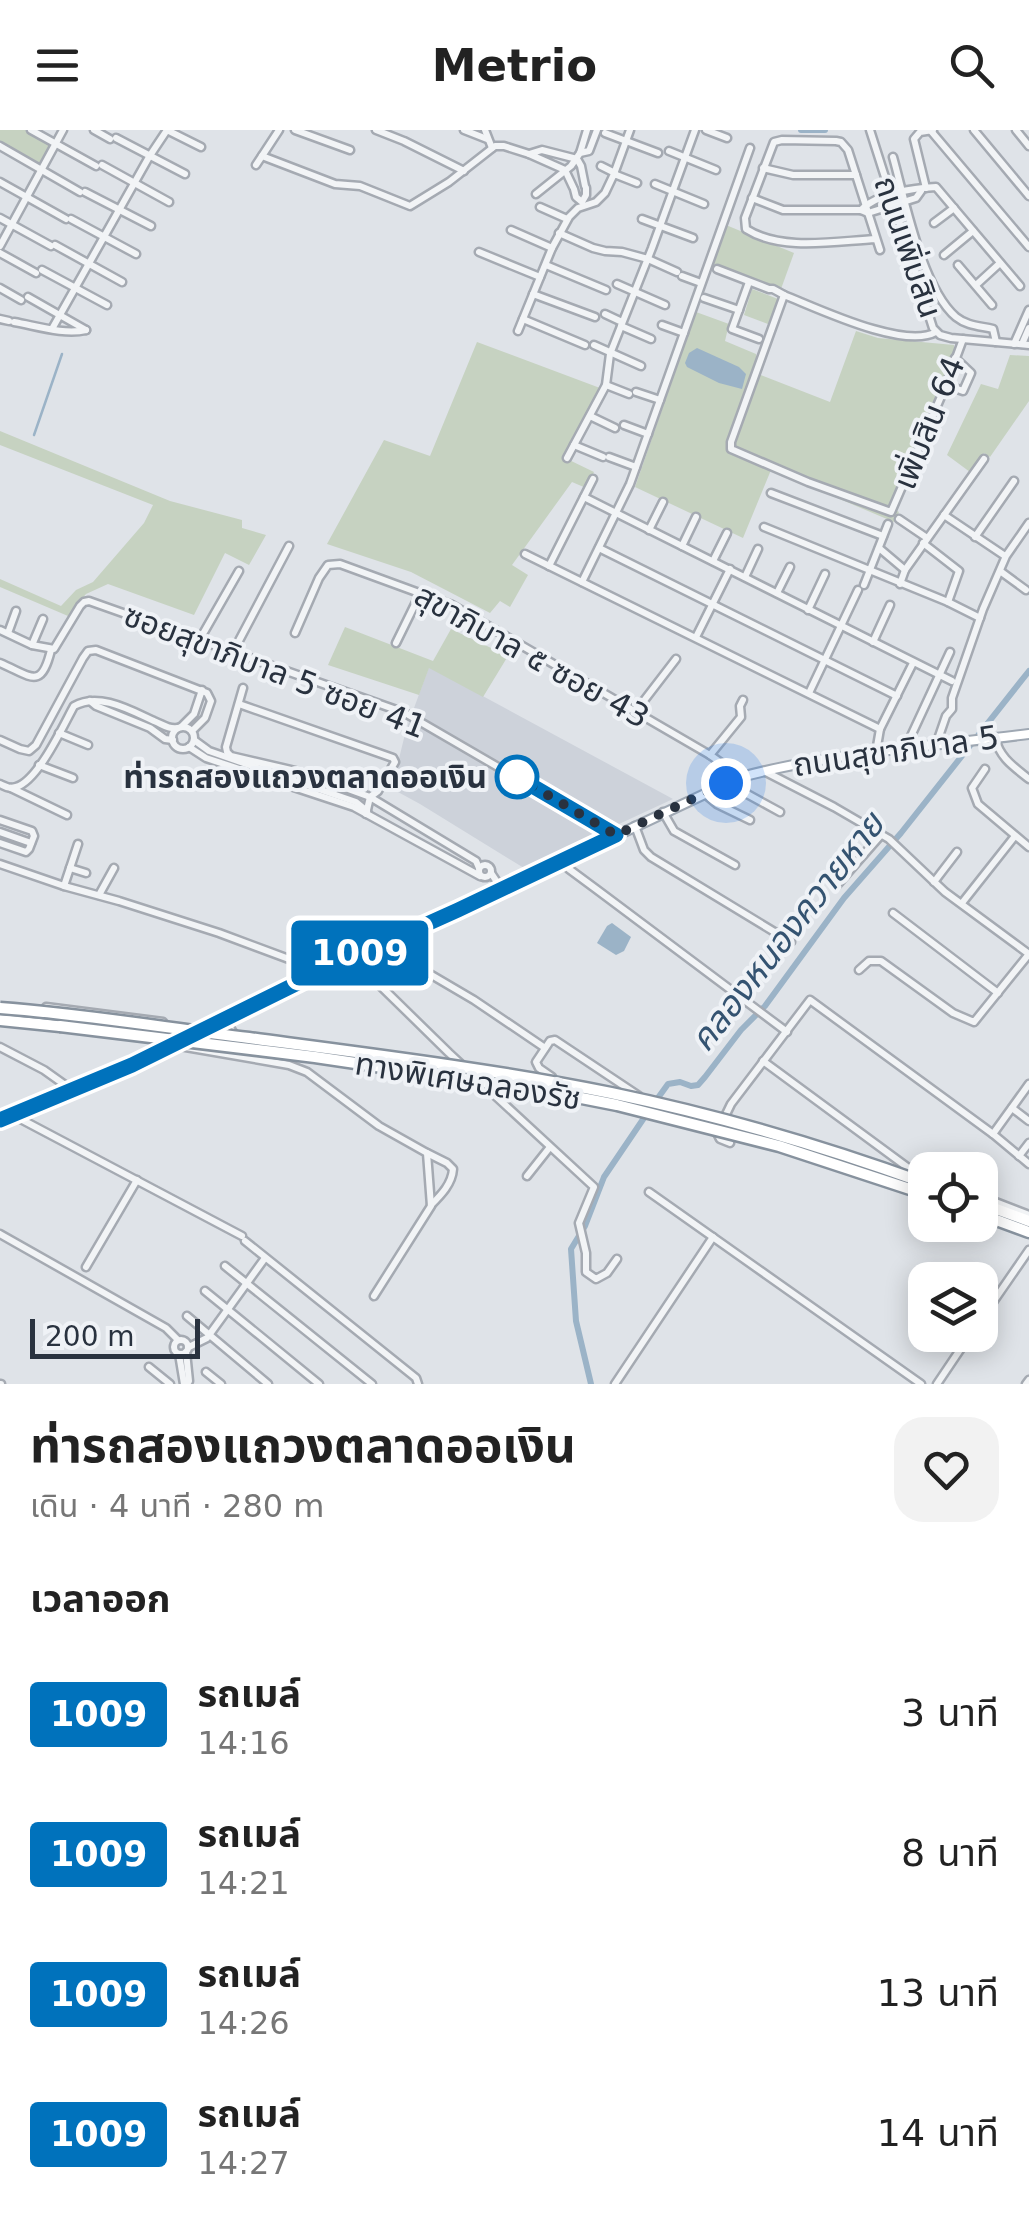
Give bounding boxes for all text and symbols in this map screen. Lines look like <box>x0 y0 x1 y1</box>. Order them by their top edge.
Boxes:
icon: menu <box>30 38 85 93</box>
icon: search <box>944 38 999 93</box>
text: Metrio <box>432 39 597 92</box>
street label: ถนนเพิ่มสิน <box>866 171 951 323</box>
street label: เพิ่มสิน 64 <box>884 351 973 495</box>
street label: สุขาภิบาล ๕ ซอย 43 <box>408 576 656 736</box>
street label: ซอยสุขาภิบาล 5 ซอย 41 <box>119 596 431 746</box>
street label: ถนนสุขาภิบาล 5 <box>791 718 1001 784</box>
marker: ท่ารถสองแถวงตลาดออเงิน <box>496 756 538 798</box>
place label: ท่ารถสองแถวงตลาดออเงิน <box>123 758 487 796</box>
your location <box>701 758 751 808</box>
water label: คลองหนองควายหาย <box>682 803 894 1059</box>
line badge: 1009 <box>290 920 430 986</box>
text: 1009 <box>311 933 409 973</box>
street label: ทางพิเศษฉลองรัช <box>352 1044 584 1118</box>
map controls <box>908 1152 998 1352</box>
button: locate <box>908 1152 998 1242</box>
button: layers <box>908 1262 998 1352</box>
scale bar <box>30 1314 200 1358</box>
text: 200 m <box>45 1320 135 1353</box>
text: ท่ารถสองแถวงตลาดออเงิน <box>30 1417 576 1473</box>
button: heart <box>894 1417 999 1522</box>
text: เดิน · 4 นาที · 280 m <box>30 1487 325 1525</box>
text: เวลาออก <box>30 1577 170 1621</box>
text: รถเมล์ <box>197 1672 301 1716</box>
text: 3 นาที <box>901 1691 999 1735</box>
text: 1009 <box>50 1694 147 1734</box>
text: 14:16 <box>197 1724 290 1762</box>
text: รถเมล์ <box>197 1812 301 1856</box>
text: 8 นาที <box>901 1831 999 1875</box>
text: 1009 <box>50 1834 147 1874</box>
text: 14:21 <box>197 1864 290 1902</box>
text: รถเมล์ <box>197 1952 301 1996</box>
text: 13 นาที <box>877 1971 999 2015</box>
text: 1009 <box>50 1974 147 2014</box>
text: 14:26 <box>197 2004 290 2042</box>
text: รถเมล์ <box>197 2092 301 2136</box>
text: 14 นาที <box>877 2111 999 2155</box>
text: 1009 <box>50 2114 147 2154</box>
text: 14:27 <box>197 2144 290 2182</box>

